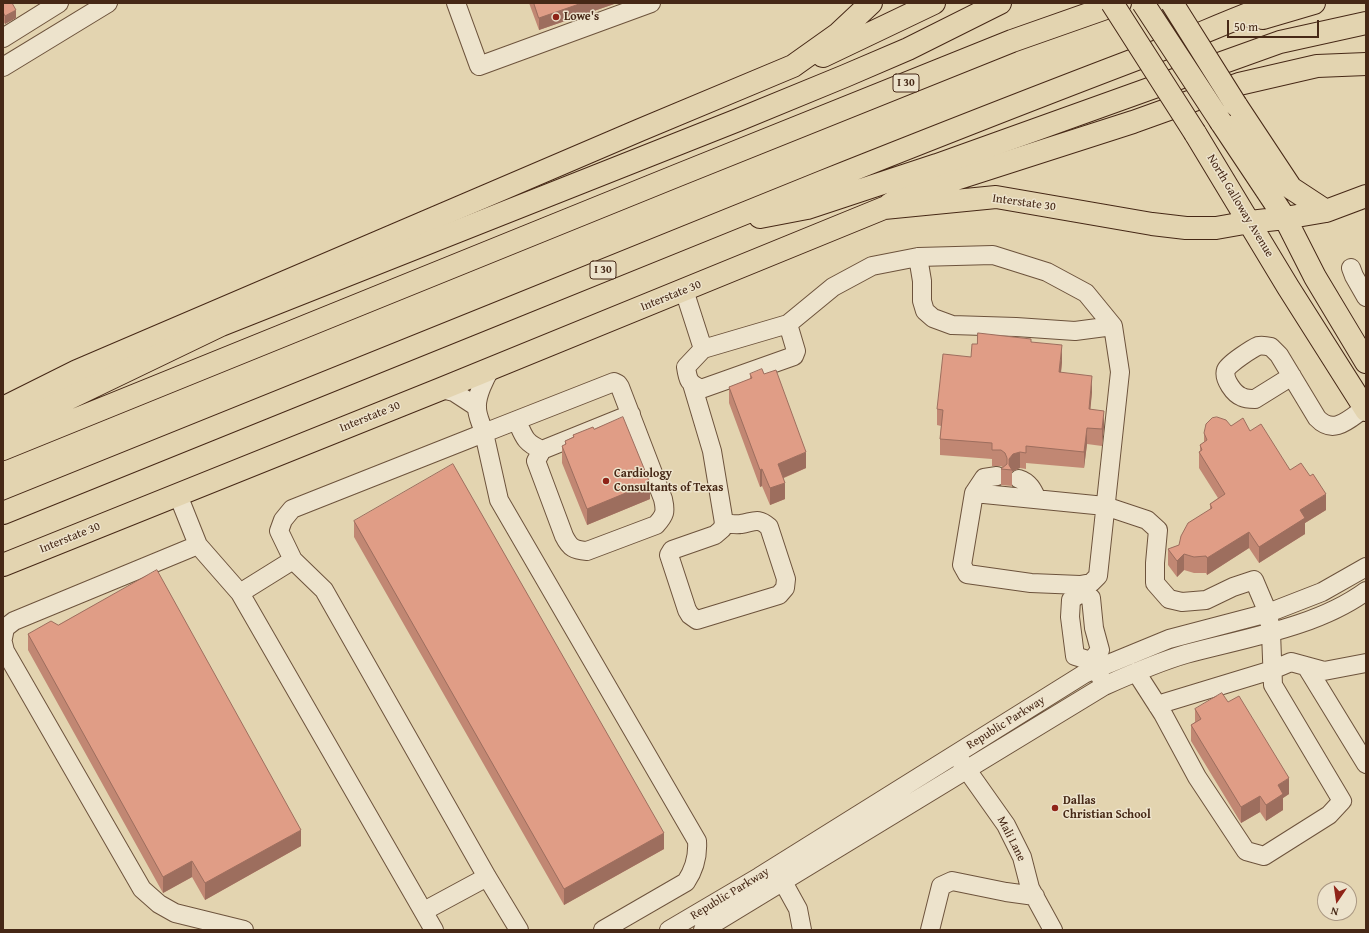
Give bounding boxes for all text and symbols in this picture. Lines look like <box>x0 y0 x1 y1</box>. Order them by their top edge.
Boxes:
place label: Lowe's <box>564 10 599 24</box>
marker: Lowe's <box>551 12 561 22</box>
scale bar <box>1229 12 1321 38</box>
text: 50 m <box>1234 18 1258 35</box>
road number: I 30 <box>893 74 919 92</box>
street label: North Galloway Avenue <box>1204 152 1276 260</box>
street label: Interstate 30 <box>991 191 1057 215</box>
road number: I 30 <box>590 261 616 279</box>
street label: Interstate 30 <box>639 277 703 315</box>
street label: Interstate 30 <box>338 398 402 436</box>
place label: Cardiology Consultants of Texas <box>614 467 723 495</box>
marker: Cardiology Consultants of Texas <box>601 476 611 486</box>
street label: Interstate 30 <box>38 519 102 557</box>
street label: Republic Parkway <box>964 693 1048 753</box>
place label: Dallas Christian School <box>1063 794 1151 822</box>
marker: Dallas Christian School <box>1050 803 1060 813</box>
street label: Mali Lane <box>994 814 1028 864</box>
street label: Republic Parkway <box>688 865 772 923</box>
north arrow <box>1317 881 1357 921</box>
text: N <box>1329 903 1340 920</box>

